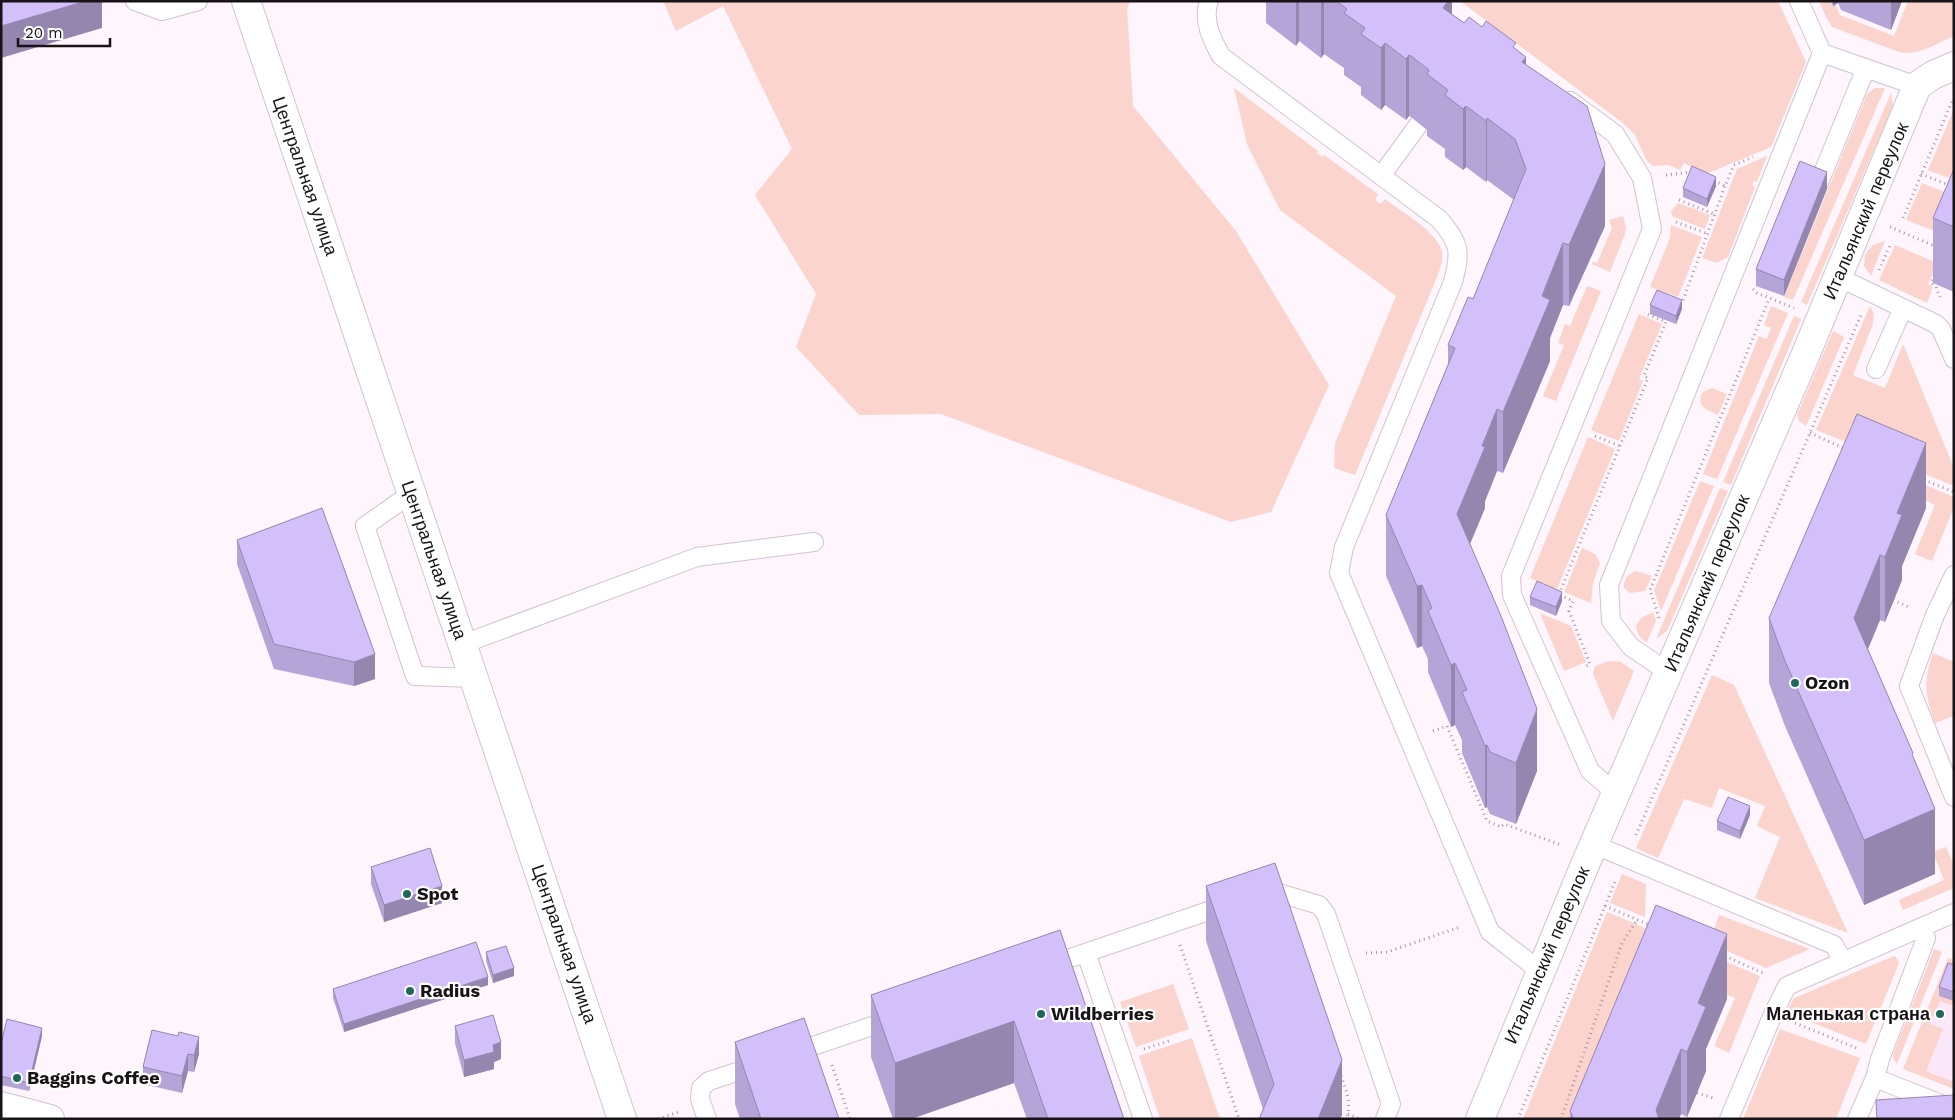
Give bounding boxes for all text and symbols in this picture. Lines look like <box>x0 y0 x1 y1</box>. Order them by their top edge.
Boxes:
scale bar <box>18 15 110 47</box>
text: 20 m <box>25 24 63 42</box>
street label: Центральная улица <box>268 94 343 259</box>
street label: Итальянский переулок <box>1819 119 1912 303</box>
street label: Центральная улица <box>397 478 472 643</box>
street label: Итальянский переулок <box>1660 491 1753 675</box>
place label: Ozon <box>1805 672 1849 693</box>
marker: Ozon <box>1789 677 1801 689</box>
street label: Центральная улица <box>527 862 602 1027</box>
street label: Итальянский переулок <box>1500 863 1593 1047</box>
place label: Spot <box>417 883 459 904</box>
marker: Spot <box>401 888 413 900</box>
place label: Radius <box>420 980 480 1001</box>
marker: Radius <box>404 985 416 997</box>
place label: Wildberries <box>1051 1003 1154 1024</box>
place label: Маленькая страна <box>1766 1003 1931 1024</box>
marker: Wildberries <box>1035 1008 1047 1020</box>
marker: Маленькая страна <box>1934 1008 1946 1020</box>
place label: Baggins Coffee <box>27 1067 160 1088</box>
marker: Baggins Coffee <box>11 1072 23 1084</box>

